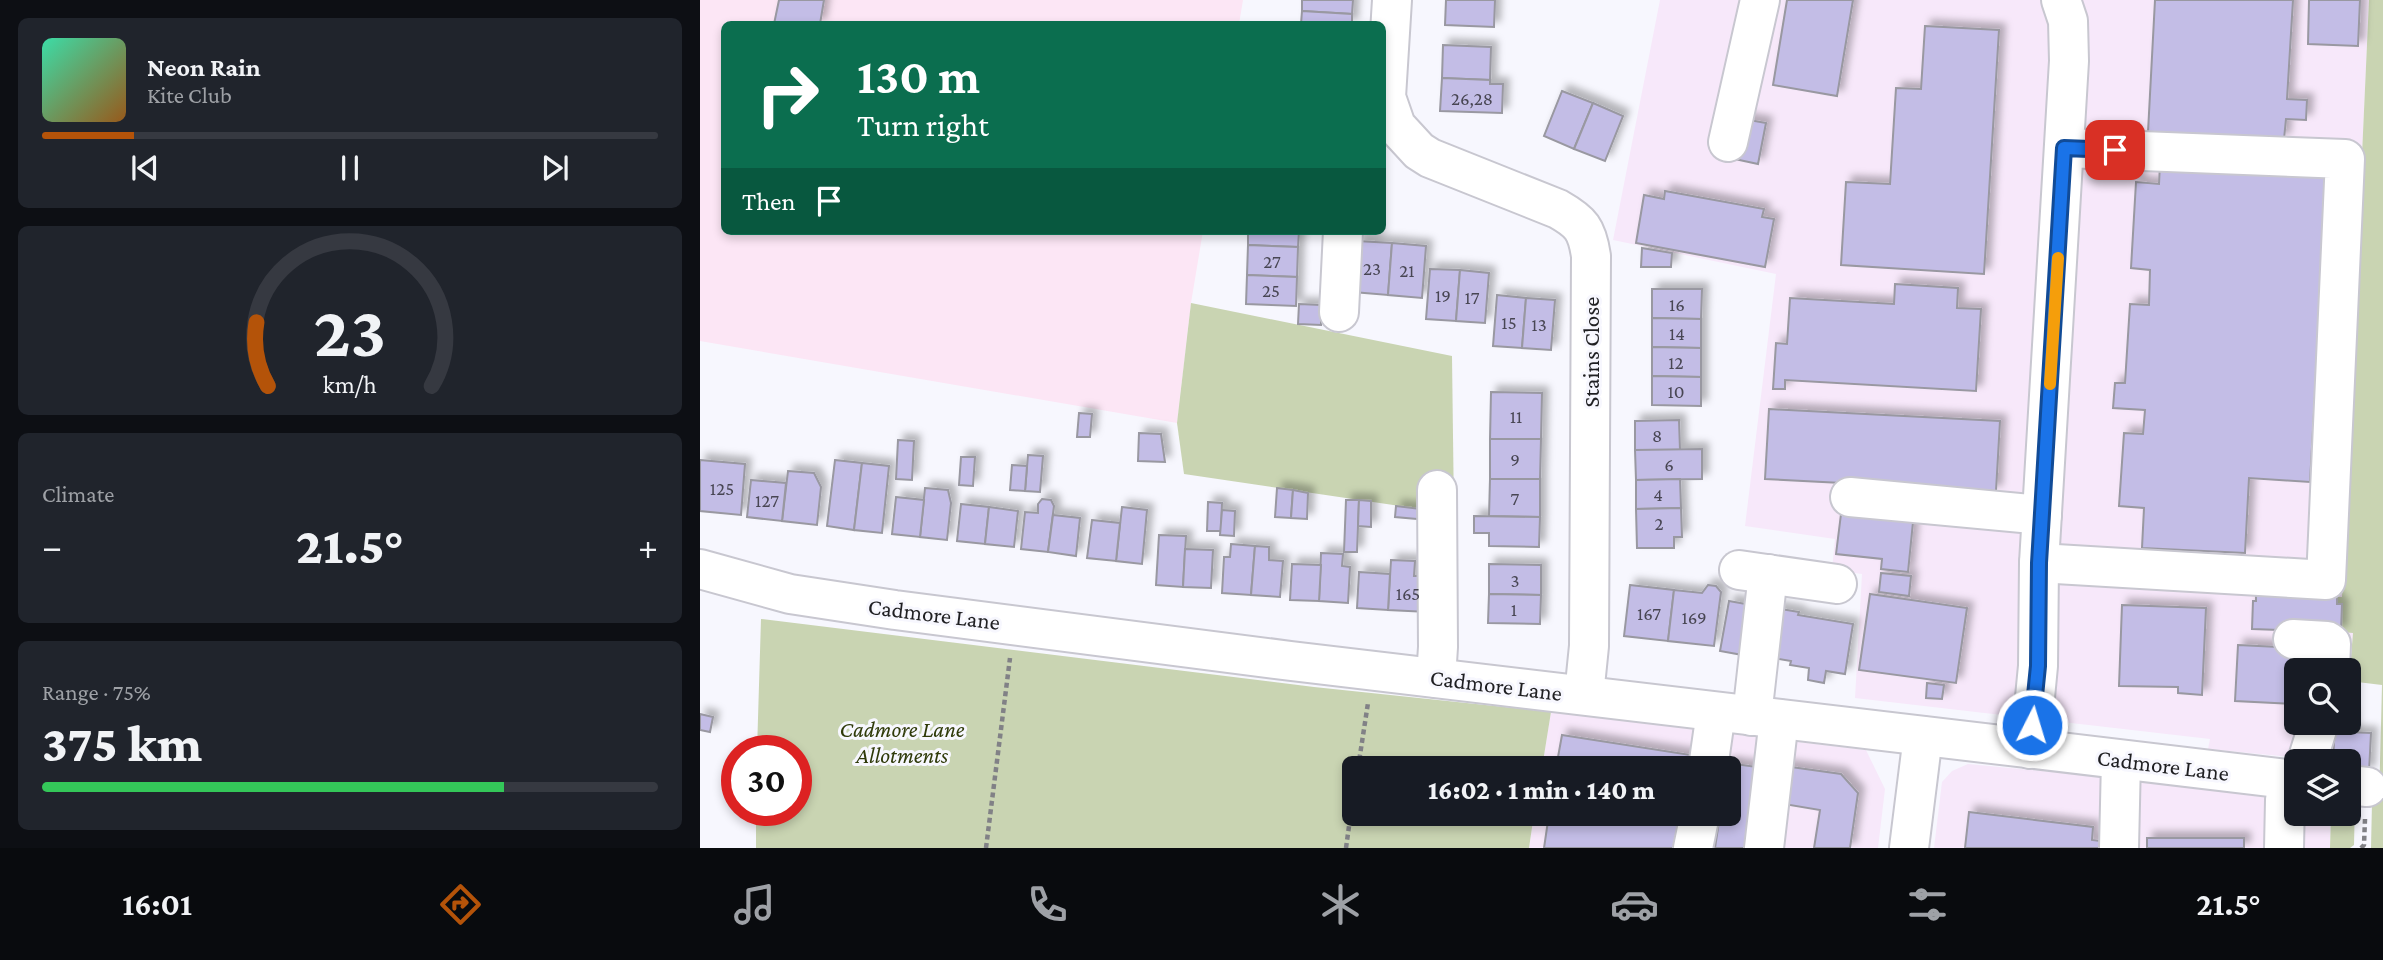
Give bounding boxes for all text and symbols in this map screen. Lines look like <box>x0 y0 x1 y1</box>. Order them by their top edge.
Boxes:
icon: right <box>742 49 833 140</box>
text: 130 m <box>857 49 980 104</box>
text: Neon Rain <box>147 53 261 82</box>
text: Kite Club <box>147 82 232 108</box>
house number: 26,28 <box>1451 88 1493 109</box>
text: Turn right <box>857 107 989 143</box>
pin <box>2085 120 2145 180</box>
icon: arrive <box>2096 131 2134 169</box>
icon: previous <box>126 149 164 187</box>
icon: pause <box>331 149 369 187</box>
icon: next <box>536 149 574 187</box>
icon: arrive <box>810 182 848 220</box>
text: Then <box>742 187 796 216</box>
house number: 27 <box>1263 251 1281 272</box>
house number: 23 <box>1363 258 1381 279</box>
house number: 21 <box>1399 260 1415 281</box>
house number: 25 <box>1262 280 1280 301</box>
house number: 19 <box>1435 285 1451 306</box>
house number: 17 <box>1464 287 1480 308</box>
text: 23 <box>314 292 386 373</box>
house number: 16 <box>1669 294 1685 315</box>
street label: Stains Close <box>1578 297 1604 407</box>
house number: 15 <box>1501 312 1517 333</box>
house number: 13 <box>1531 314 1547 335</box>
house number: 14 <box>1669 323 1685 344</box>
house number: 12 <box>1668 352 1684 373</box>
text: km/h <box>323 371 377 398</box>
house number: 10 <box>1667 381 1685 402</box>
house number: 11 <box>1510 406 1522 427</box>
house number: 8 <box>1652 425 1662 446</box>
house number: 9 <box>1510 449 1520 470</box>
house number: 6 <box>1664 454 1674 475</box>
house number: 125 <box>710 478 734 499</box>
text: Climate <box>42 481 114 507</box>
house number: 4 <box>1653 484 1663 505</box>
house number: 7 <box>1511 488 1520 509</box>
house number: 127 <box>755 490 779 511</box>
house number: 2 <box>1654 513 1664 534</box>
text: 21.5° <box>296 516 404 574</box>
text: − <box>42 525 62 567</box>
text: + <box>638 525 658 567</box>
house number: 3 <box>1510 570 1520 591</box>
house number: 165 <box>1396 583 1420 604</box>
street label: Cadmore Lane <box>867 593 1001 635</box>
house number: 1 <box>1511 599 1517 620</box>
house number: 167 <box>1637 603 1661 624</box>
house number: 169 <box>1681 607 1707 628</box>
map controls <box>2284 658 2361 826</box>
button: search <box>2284 658 2361 735</box>
street label: Cadmore Lane <box>1429 664 1563 706</box>
text: Range · 75% <box>42 679 151 705</box>
position arrow <box>1995 688 2069 762</box>
text: 375 km <box>42 714 202 772</box>
park label: Cadmore Lane Allotments <box>839 716 965 768</box>
speed limit sign: 30 <box>721 735 812 826</box>
street label: Cadmore Lane <box>2096 744 2230 786</box>
button: layers <box>2284 749 2361 826</box>
text: 16:02 · 1 min · 140 m <box>1428 776 1655 805</box>
icon: directions <box>436 880 485 929</box>
icon: music <box>730 880 779 929</box>
icon: phone <box>1023 880 1072 929</box>
icon: climate <box>1316 880 1365 929</box>
icon: car <box>1610 880 1659 929</box>
icon: filters <box>1903 880 1952 929</box>
text: 16:01 <box>122 886 192 922</box>
text: 21.5° <box>2196 886 2261 922</box>

